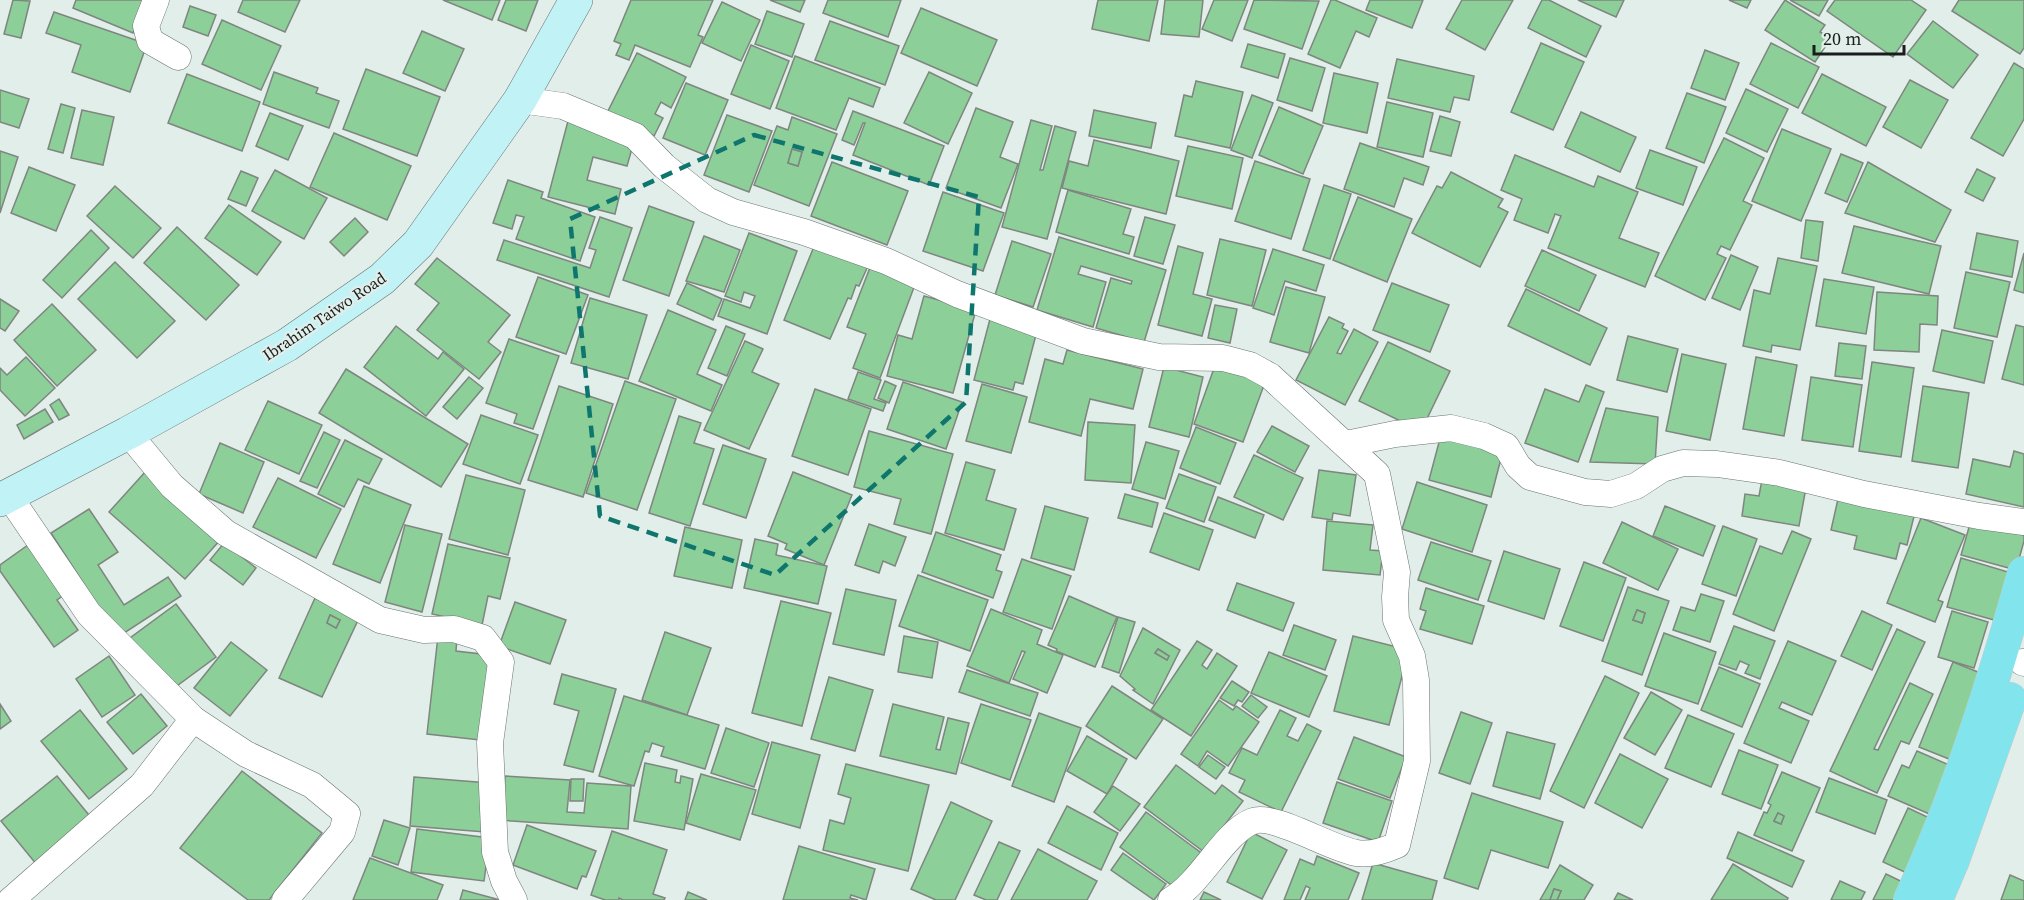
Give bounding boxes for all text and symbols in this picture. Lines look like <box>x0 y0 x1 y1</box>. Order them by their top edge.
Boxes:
scale bar <box>1814 18 1904 56</box>
text: 20 m <box>1823 26 1861 51</box>
street label: Ibrahim Taiwo Road <box>258 266 390 366</box>

